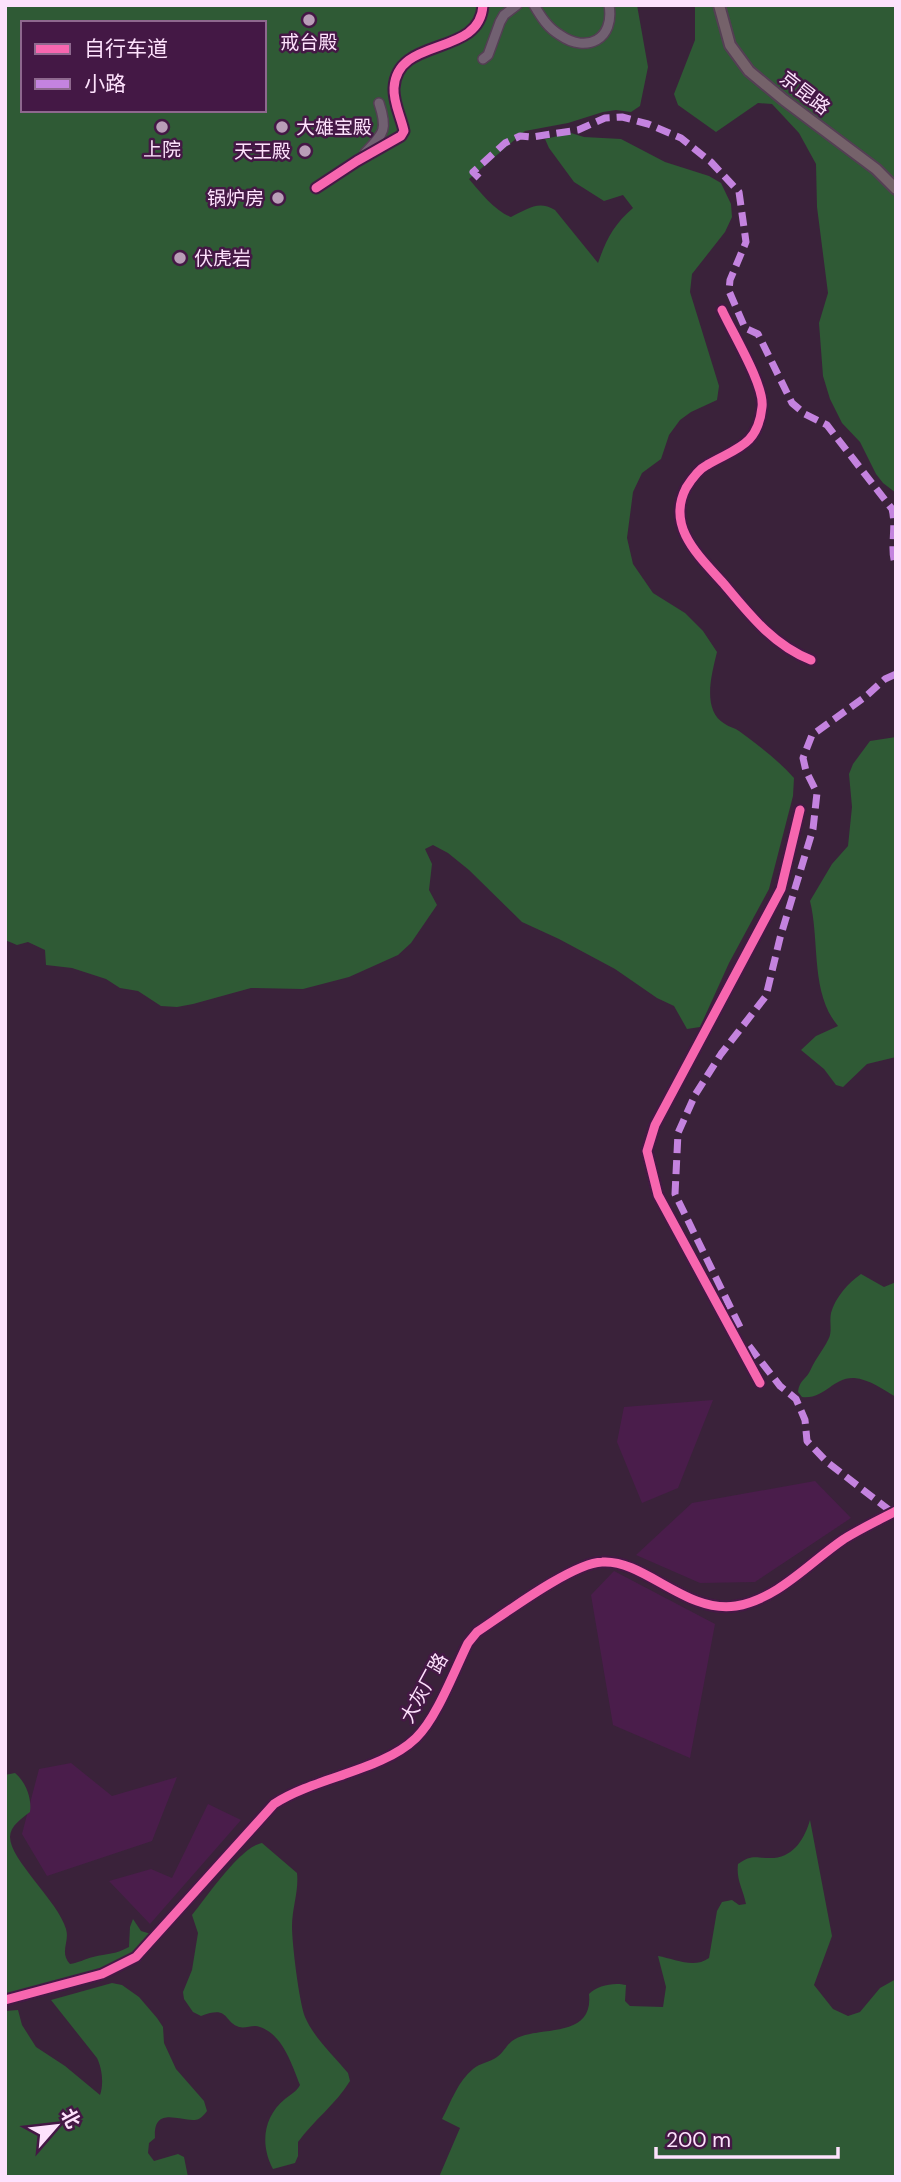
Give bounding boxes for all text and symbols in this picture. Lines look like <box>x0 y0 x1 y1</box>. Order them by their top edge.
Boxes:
marker: 戒台殿 <box>301 12 317 28</box>
legend <box>21 21 266 112</box>
place label: 戒台殿 <box>280 30 338 55</box>
text: 自行车道 <box>84 35 168 63</box>
street label: 京昆路 <box>775 66 835 120</box>
text: 小路 <box>84 70 126 98</box>
place label: 大雄宝殿 <box>296 115 372 140</box>
marker: 上院 <box>154 119 170 135</box>
marker: 大雄宝殿 <box>274 119 290 135</box>
place label: 上院 <box>143 137 181 162</box>
place label: 天王殿 <box>234 139 291 164</box>
marker: 天王殿 <box>297 143 313 159</box>
place label: 锅炉房 <box>207 186 264 211</box>
marker: 锅炉房 <box>270 190 286 206</box>
place label: 伏虎岩 <box>194 246 251 271</box>
marker: 伏虎岩 <box>172 250 188 266</box>
street label: 大灰厂路 <box>395 1649 453 1727</box>
north arrow <box>21 2091 91 2161</box>
text: 北 <box>55 2104 86 2133</box>
scale bar <box>656 2116 838 2160</box>
text: 200 m <box>666 2126 731 2154</box>

